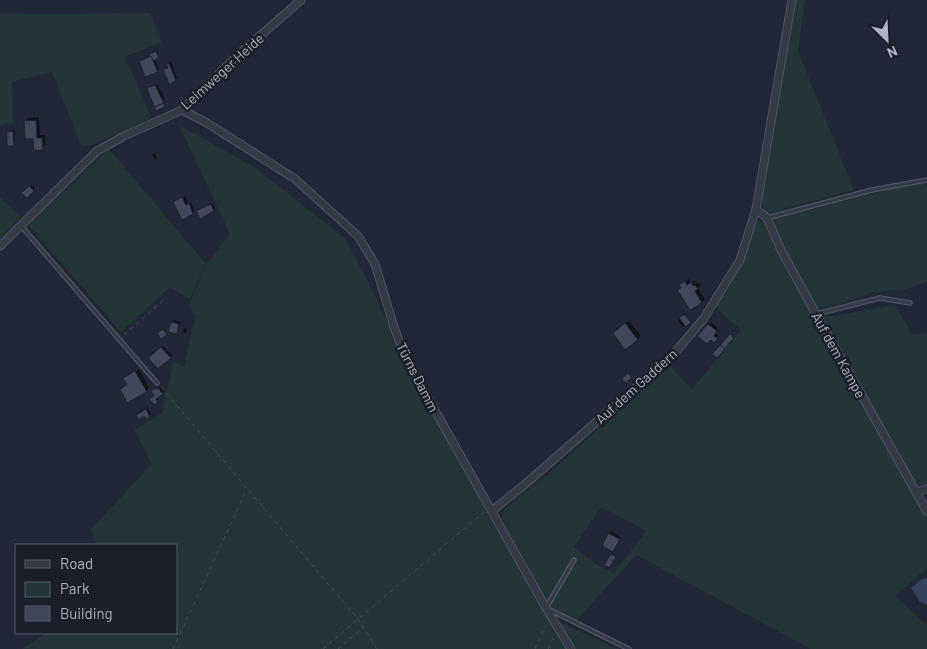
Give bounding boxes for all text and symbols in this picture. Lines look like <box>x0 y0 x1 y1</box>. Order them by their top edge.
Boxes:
north arrow <box>862 15 912 65</box>
street label: Leimweger Heide <box>177 29 267 113</box>
text: N <box>885 43 900 62</box>
street label: Auf dem Kampe <box>808 309 870 401</box>
street label: Türns Damm <box>393 339 443 415</box>
street label: Auf dem Gaddern <box>592 345 680 427</box>
legend <box>15 544 178 634</box>
text: Road <box>60 554 93 572</box>
text: Park <box>60 579 90 597</box>
text: Building <box>60 604 113 622</box>

